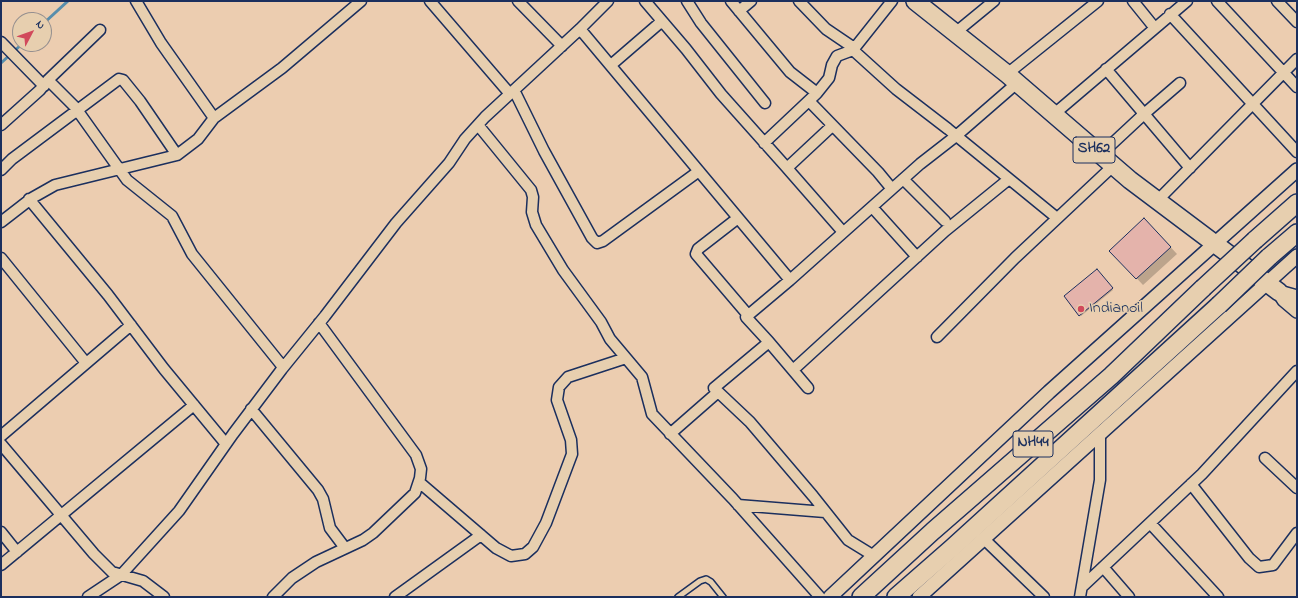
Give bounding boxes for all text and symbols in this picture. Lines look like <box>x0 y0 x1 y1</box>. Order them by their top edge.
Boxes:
north arrow <box>12 12 52 52</box>
text: N <box>32 17 49 33</box>
road number: SH62 <box>1073 137 1115 163</box>
place label: Indianoil <box>1089 299 1143 319</box>
marker: Indianoil <box>1076 304 1086 314</box>
road number: NH44 <box>1013 431 1053 457</box>

